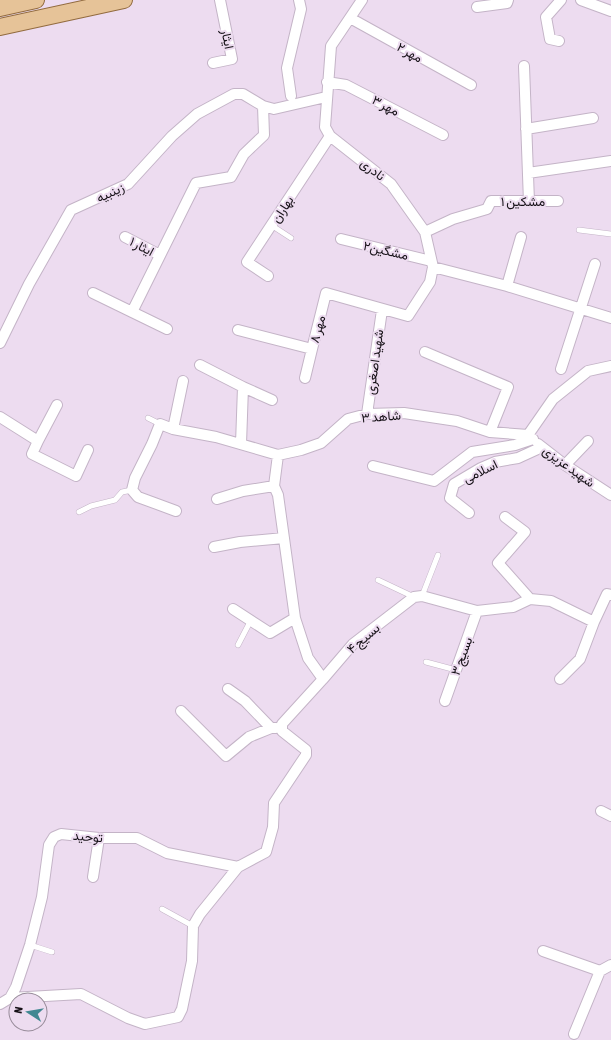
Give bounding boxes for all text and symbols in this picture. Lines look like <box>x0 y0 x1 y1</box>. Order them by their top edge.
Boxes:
street label: ایثار <box>217 27 237 50</box>
street label: مهر ۲ <box>394 39 425 66</box>
street label: مهر ۳ <box>369 92 402 120</box>
street label: نادری <box>357 155 388 185</box>
street label: زینبیه <box>94 180 127 206</box>
street label: بهاران <box>268 193 298 226</box>
street label: مشکین ۱ <box>501 194 545 210</box>
street label: ایثار ۱ <box>127 234 157 260</box>
street label: مشگین۲ <box>362 238 410 264</box>
street label: مهر ۸ <box>307 314 329 345</box>
street label: شهید اصغری <box>362 329 387 396</box>
street label: شاهد ۳ <box>361 408 401 425</box>
street label: شهید عزیزی <box>539 443 598 491</box>
street label: اسلامی <box>460 457 500 487</box>
street label: بسیج ۴ <box>344 620 384 658</box>
street label: بسیج ۳ <box>448 635 477 678</box>
street label: توحید <box>72 828 104 846</box>
north arrow <box>8 992 48 1032</box>
text: N <box>12 1005 25 1014</box>

